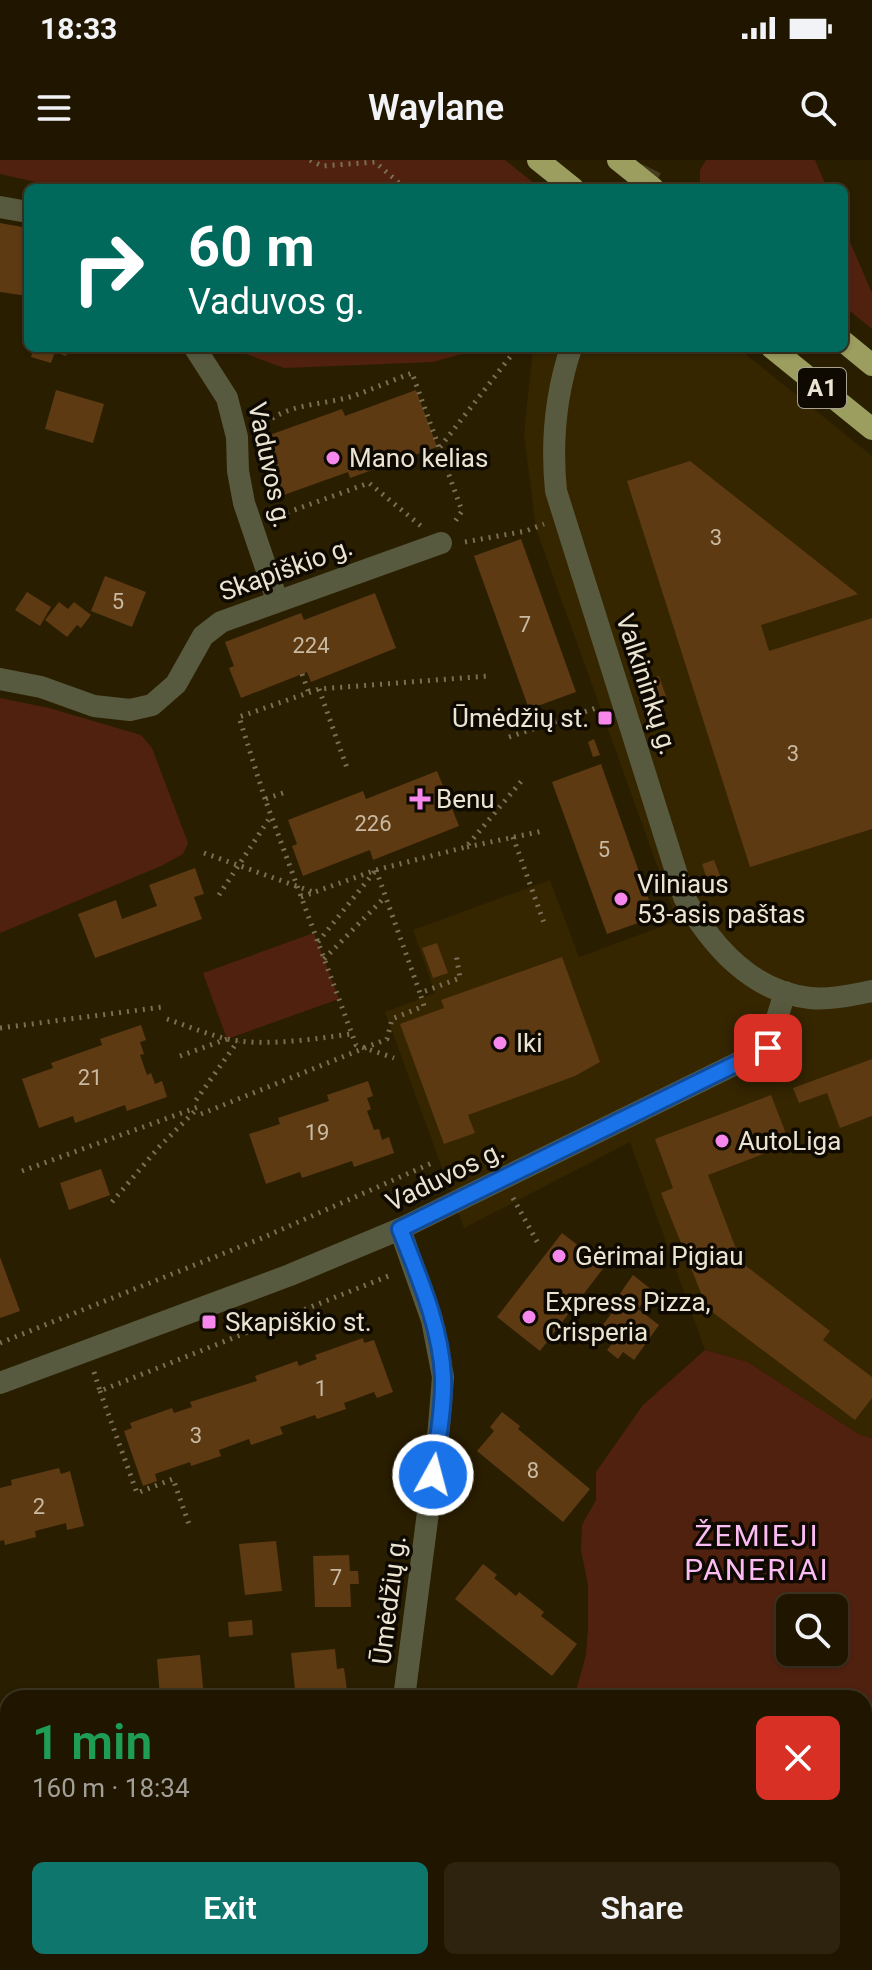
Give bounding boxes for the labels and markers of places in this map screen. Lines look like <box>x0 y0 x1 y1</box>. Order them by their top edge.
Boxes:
place label: Mano kelias <box>349 443 488 473</box>
marker: Mano kelias <box>324 449 342 467</box>
place label: Ūmėdžių st. <box>452 703 589 733</box>
marker: Ūmėdžių st. <box>596 709 614 727</box>
place label: Benu <box>436 784 495 814</box>
marker: Benu <box>411 790 429 808</box>
place label: Vilniaus 53-asis paštas <box>637 869 805 929</box>
marker: Vilniaus 53-asis paštas <box>612 890 630 908</box>
pin <box>734 1014 802 1082</box>
place label: Iki <box>516 1028 543 1058</box>
marker: Iki <box>491 1034 509 1052</box>
place label: AutoLiga <box>738 1126 841 1156</box>
marker: AutoLiga <box>713 1132 731 1150</box>
place label: Gėrimai Pigiau <box>575 1241 743 1271</box>
marker: Gėrimai Pigiau <box>550 1247 568 1265</box>
place label: Express Pizza, Crisperia <box>545 1287 711 1347</box>
place label: Skapiškio st. <box>225 1307 372 1337</box>
marker: Express Pizza, Crisperia <box>520 1308 538 1326</box>
marker: Skapiškio st. <box>200 1313 218 1331</box>

